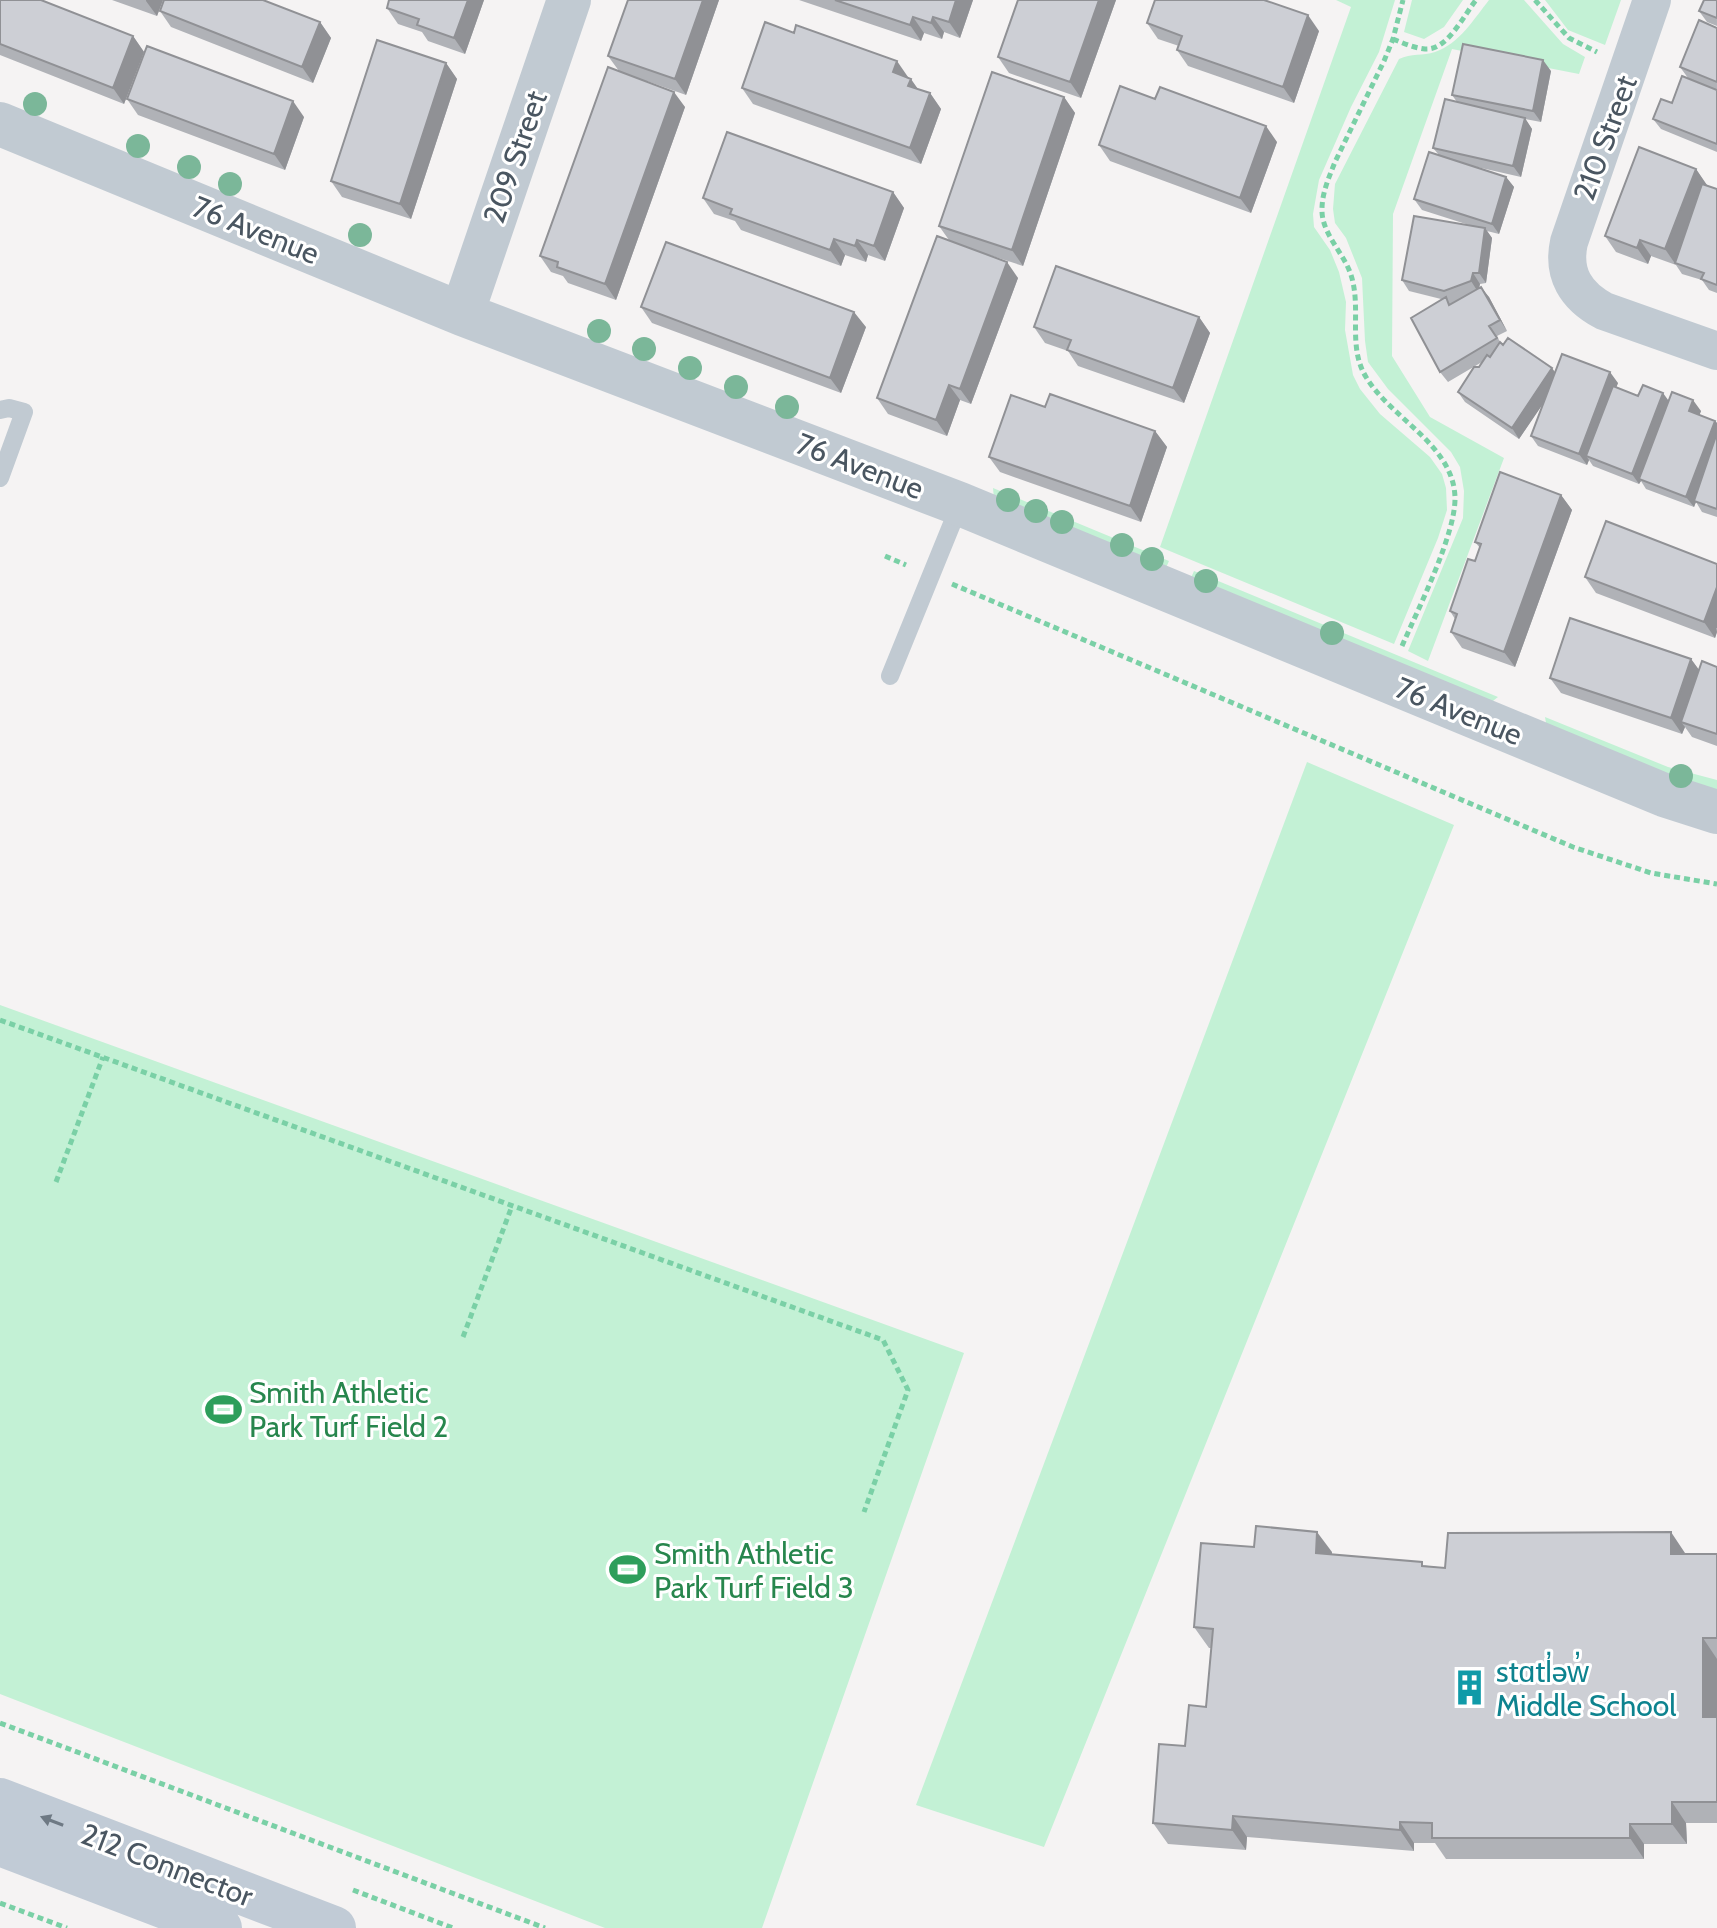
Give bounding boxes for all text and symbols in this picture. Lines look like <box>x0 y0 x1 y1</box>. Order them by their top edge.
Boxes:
street label: 210 Street <box>1565 70 1645 206</box>
street label: 209 Street <box>475 86 555 228</box>
street label: 76 Avenue <box>187 188 325 272</box>
street label: 76 Avenue <box>791 425 929 507</box>
street label: 76 Avenue <box>1390 669 1528 753</box>
place label: Smith Athletic Park Turf Field 2 <box>249 1374 448 1445</box>
sports icon: Smith Athletic Park Turf Field 2 <box>204 1390 242 1428</box>
place label: Smith Athletic Park Turf Field 3 <box>654 1535 854 1606</box>
sports icon: Smith Athletic Park Turf Field 3 <box>609 1551 647 1589</box>
place label: stɑtl̓əw̓ Middle School <box>1496 1651 1676 1724</box>
building icon: stɑtl̓əw̓ Middle School <box>1451 1669 1489 1707</box>
one-way arrow <box>40 1814 64 1827</box>
street label: 212 Connector <box>76 1815 259 1915</box>

